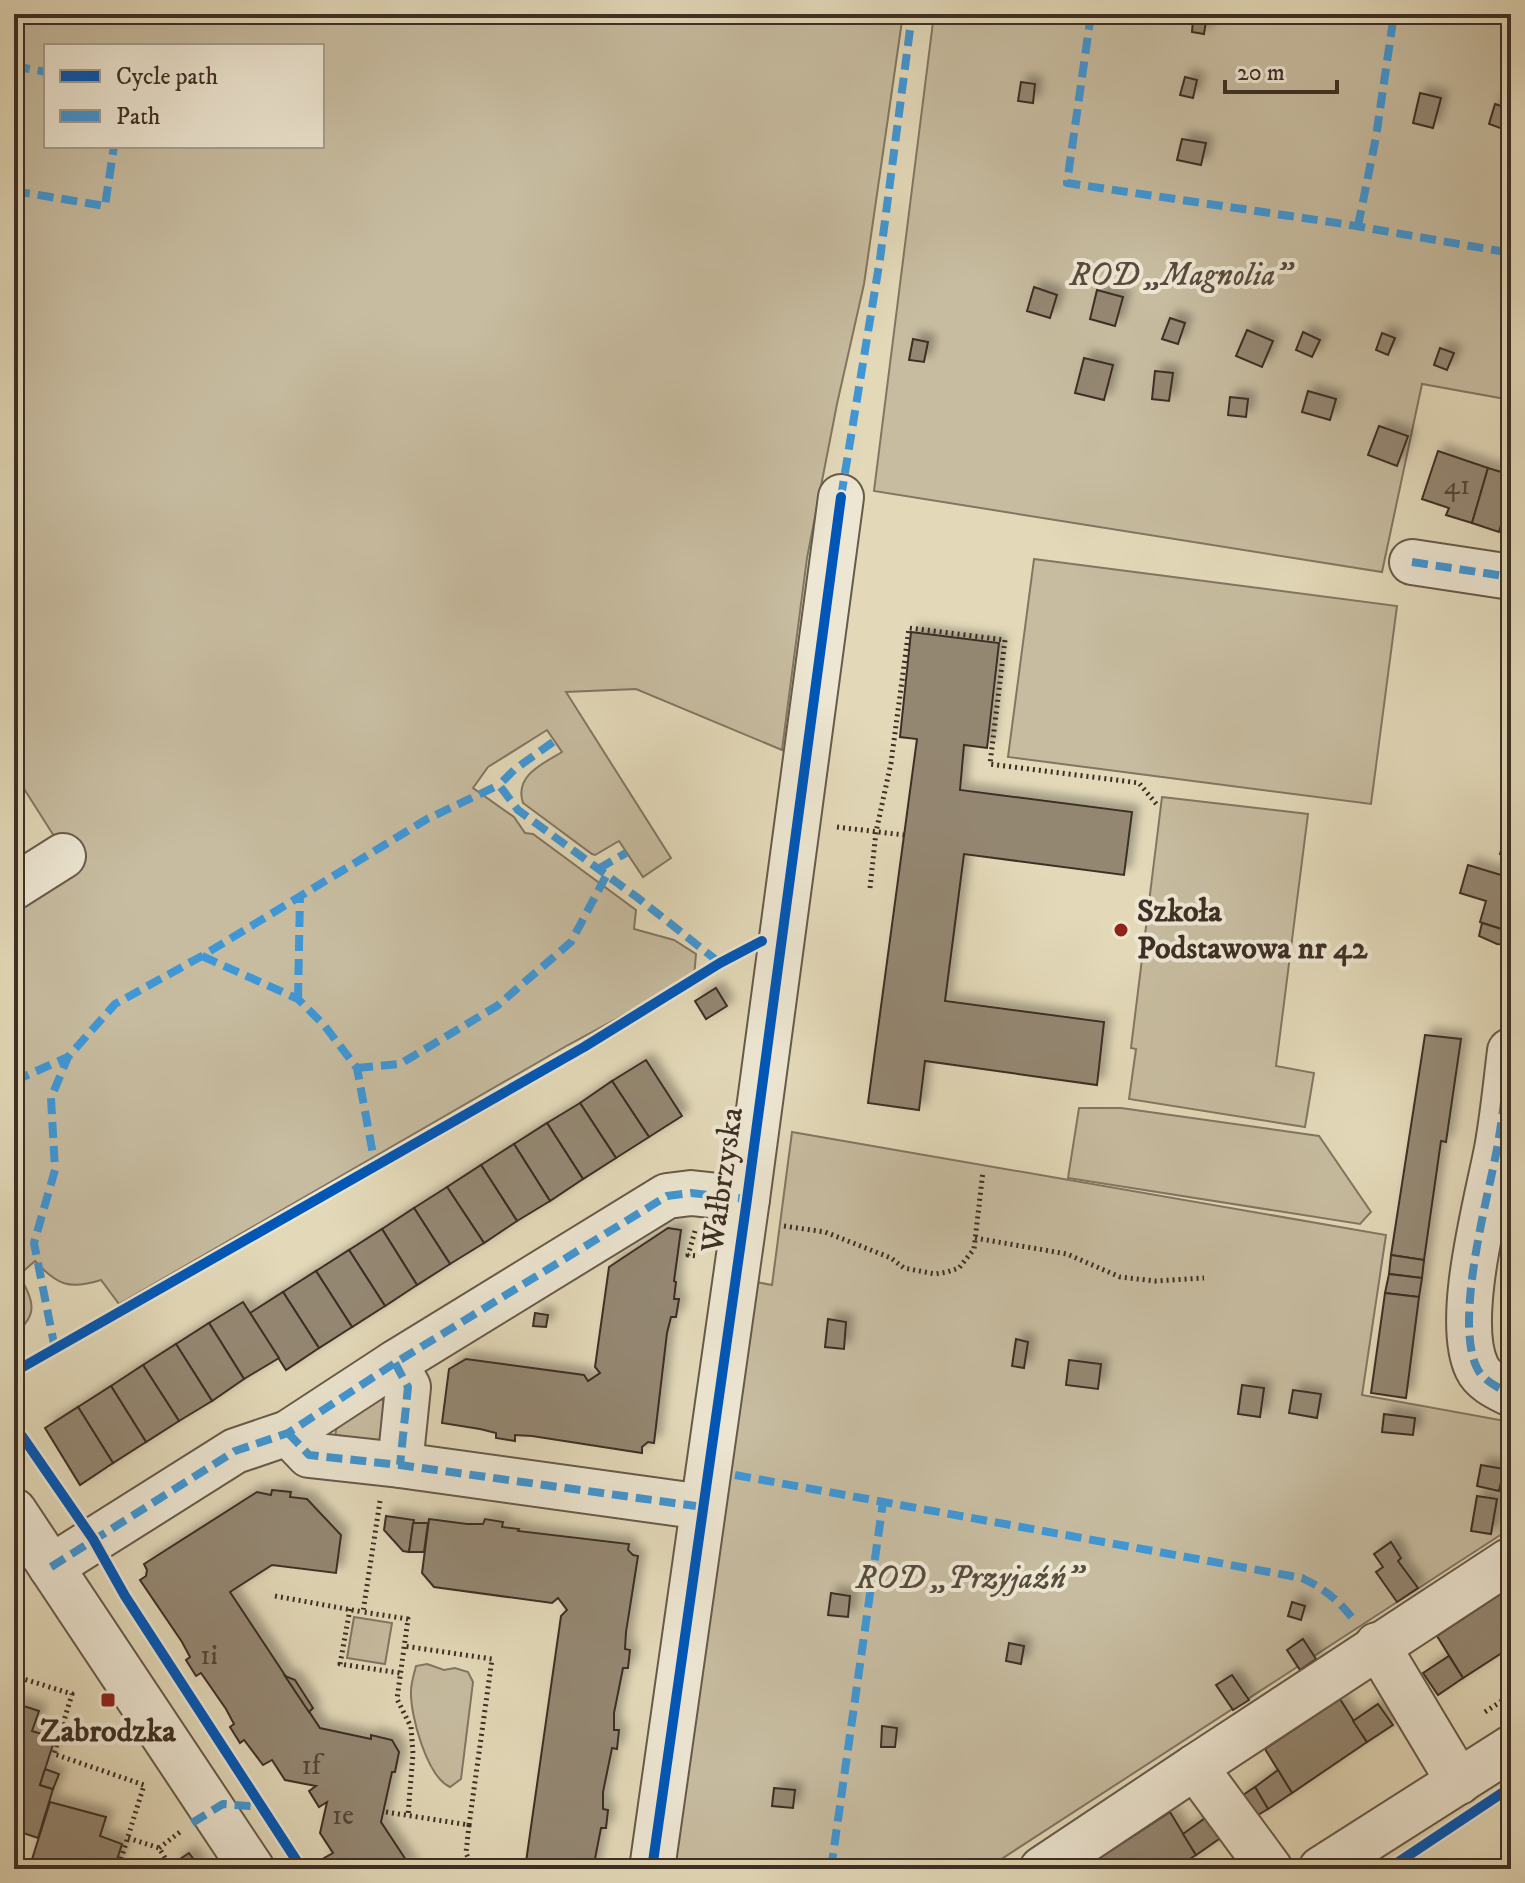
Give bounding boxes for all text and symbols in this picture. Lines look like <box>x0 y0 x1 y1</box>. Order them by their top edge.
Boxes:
legend <box>44 44 324 148</box>
scale bar <box>1225 44 1337 94</box>
text: 20 m <box>1237 58 1285 88</box>
text: Cycle path <box>116 62 218 92</box>
text: Path <box>116 102 161 132</box>
park label: ROD „Magnolia” <box>1068 256 1294 296</box>
house number: 41 <box>1444 468 1470 503</box>
place label: Szkoła Podstawowa nr 42 <box>1137 892 1368 969</box>
marker: Szkoła Podstawowa nr 42 <box>1112 921 1130 939</box>
street label: Wałbrzyska <box>693 1104 753 1256</box>
park label: ROD „Przyjaźń” <box>855 1559 1086 1599</box>
house number: 1i <box>200 1638 218 1673</box>
marker: Zabrodzka <box>99 1691 117 1709</box>
place label: Zabrodzka <box>40 1712 176 1752</box>
house number: 1f <box>301 1748 325 1783</box>
house number: 1e <box>332 1798 354 1833</box>

